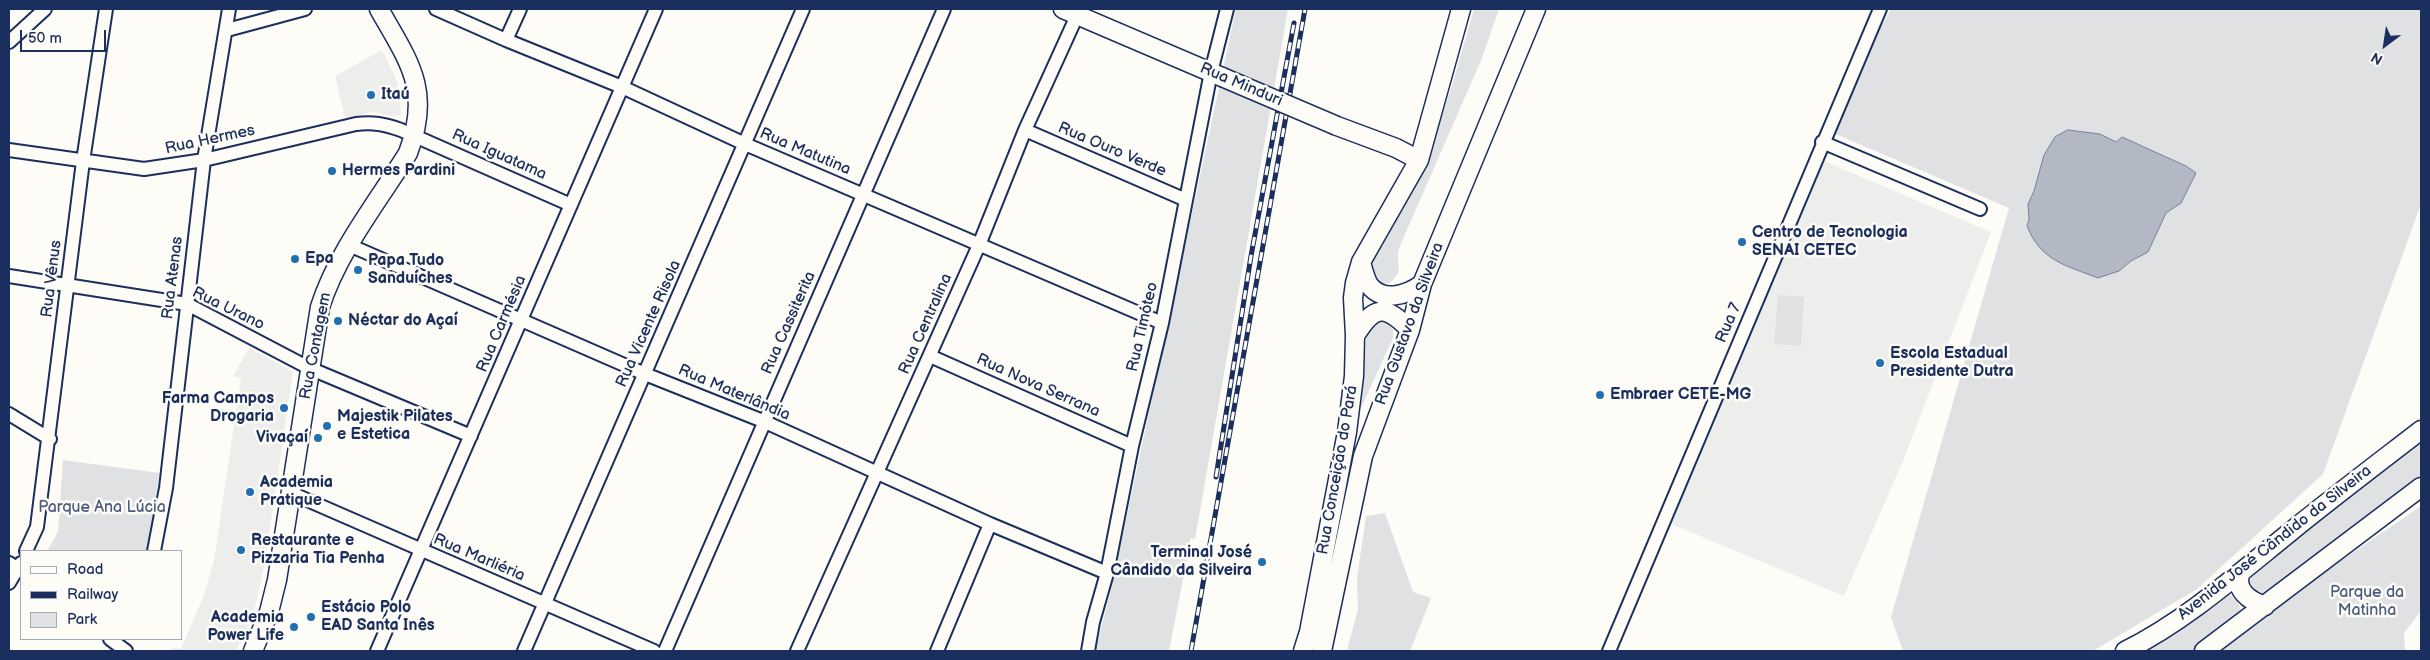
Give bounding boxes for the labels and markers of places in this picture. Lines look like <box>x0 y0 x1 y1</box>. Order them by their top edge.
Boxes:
place label: Itaú <box>381 85 410 105</box>
marker: Itaú <box>365 89 377 101</box>
place label: Hermes Pardini <box>342 161 455 181</box>
marker: Hermes Pardini <box>326 165 338 177</box>
place label: Centro de Tecnologia SENAI CETEC <box>1752 223 1908 261</box>
marker: Centro de Tecnologia SENAI CETEC <box>1736 236 1748 248</box>
place label: Epa <box>305 249 334 269</box>
place label: Papa Tudo Sanduíches <box>368 251 453 289</box>
marker: Epa <box>289 253 301 265</box>
marker: Papa Tudo Sanduíches <box>352 264 364 276</box>
place label: Néctar do Açaí <box>348 311 458 331</box>
marker: Néctar do Açaí <box>332 315 344 327</box>
place label: Escola Estadual Presidente Dutra <box>1890 344 2014 382</box>
marker: Escola Estadual Presidente Dutra <box>1874 357 1886 369</box>
place label: Embraer CETE-MG <box>1610 385 1751 405</box>
place label: Farma Campos Drogaria <box>162 389 274 427</box>
marker: Embraer CETE-MG <box>1594 389 1606 401</box>
marker: Farma Campos Drogaria <box>278 402 290 414</box>
place label: Majestik Pilates e Estetica <box>337 407 453 445</box>
marker: Majestik Pilates e Estetica <box>321 420 333 432</box>
place label: Vivaçaí <box>256 428 308 448</box>
marker: Vivaçaí <box>312 432 324 444</box>
place label: Academia Pratique <box>260 473 333 511</box>
marker: Academia Pratique <box>244 486 256 498</box>
place label: Restaurante e Pizzaria Tia Penha <box>251 531 385 569</box>
place label: Terminal José Cândido da Silveira <box>1110 543 1252 581</box>
marker: Restaurante e Pizzaria Tia Penha <box>235 544 247 556</box>
marker: Terminal José Cândido da Silveira <box>1256 556 1268 568</box>
place label: Estácio Polo EAD Santa Inês <box>321 598 435 636</box>
place label: Academia Power Life <box>208 608 284 646</box>
marker: Estácio Polo EAD Santa Inês <box>305 611 317 623</box>
marker: Academia Power Life <box>288 621 300 633</box>

